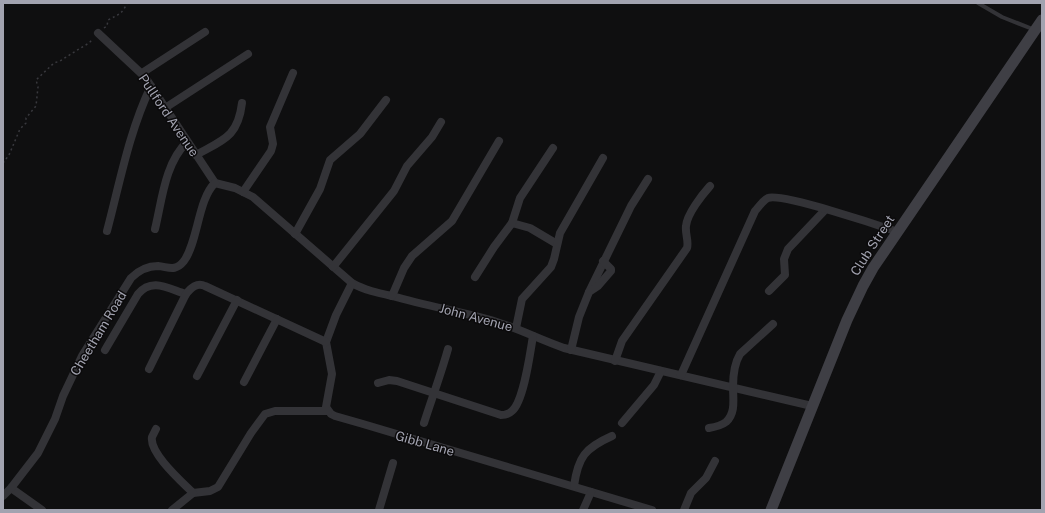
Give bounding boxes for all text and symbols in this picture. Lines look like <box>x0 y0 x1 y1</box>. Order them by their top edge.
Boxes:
street label: Pullford Avenue <box>135 71 202 159</box>
street label: Club Street <box>847 212 898 278</box>
street label: Cheetham Road <box>67 288 130 378</box>
street label: John Avenue <box>438 301 514 334</box>
street label: Gibb Lane <box>394 428 456 459</box>

